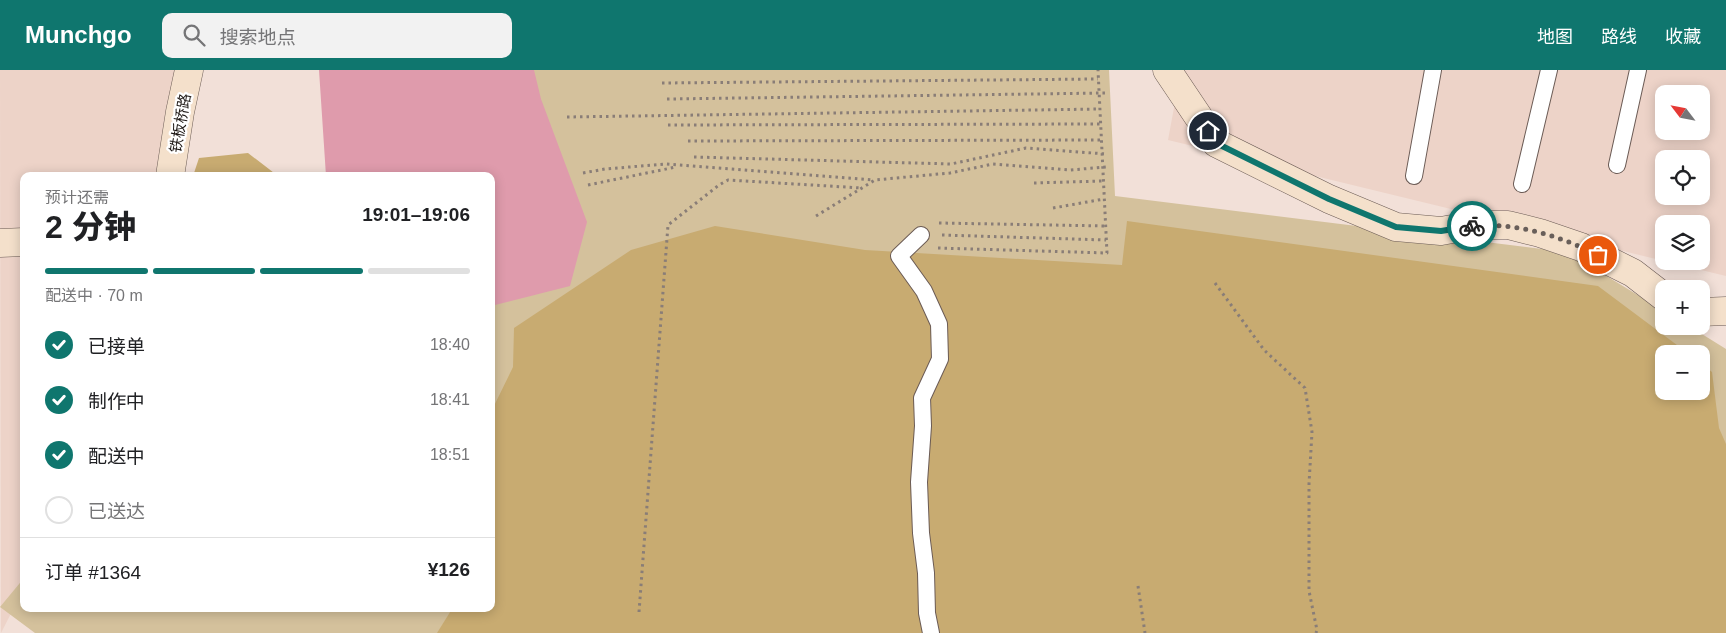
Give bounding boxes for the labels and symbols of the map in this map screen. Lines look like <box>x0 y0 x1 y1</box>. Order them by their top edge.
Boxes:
north arrow <box>1655 85 1710 140</box>
street label: 铁板桥路 <box>166 92 194 154</box>
pin <box>1187 110 1229 152</box>
courier <box>1447 201 1497 251</box>
pin <box>1577 234 1619 276</box>

